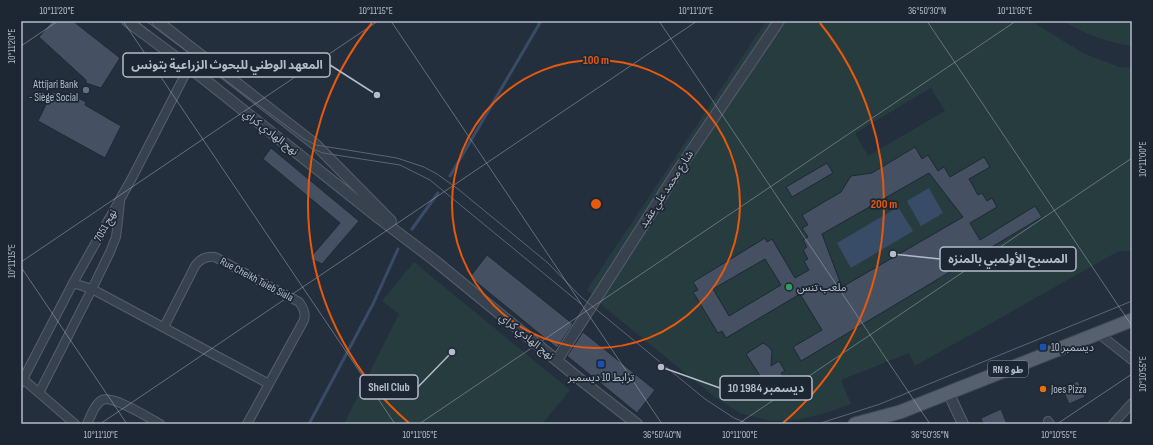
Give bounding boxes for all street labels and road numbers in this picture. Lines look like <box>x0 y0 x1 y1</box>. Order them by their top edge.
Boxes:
street label: نهج الهادي كراي <box>239 107 301 160</box>
street label: شارع محمد علي عقيد <box>637 148 699 232</box>
street label: نهج 7051 <box>91 207 120 244</box>
street label: Rue Cheikh Taieb Siala <box>218 255 296 304</box>
street label: نهج الهادي كراي <box>495 310 557 364</box>
road number: RN 8 طو <box>988 361 1028 377</box>

